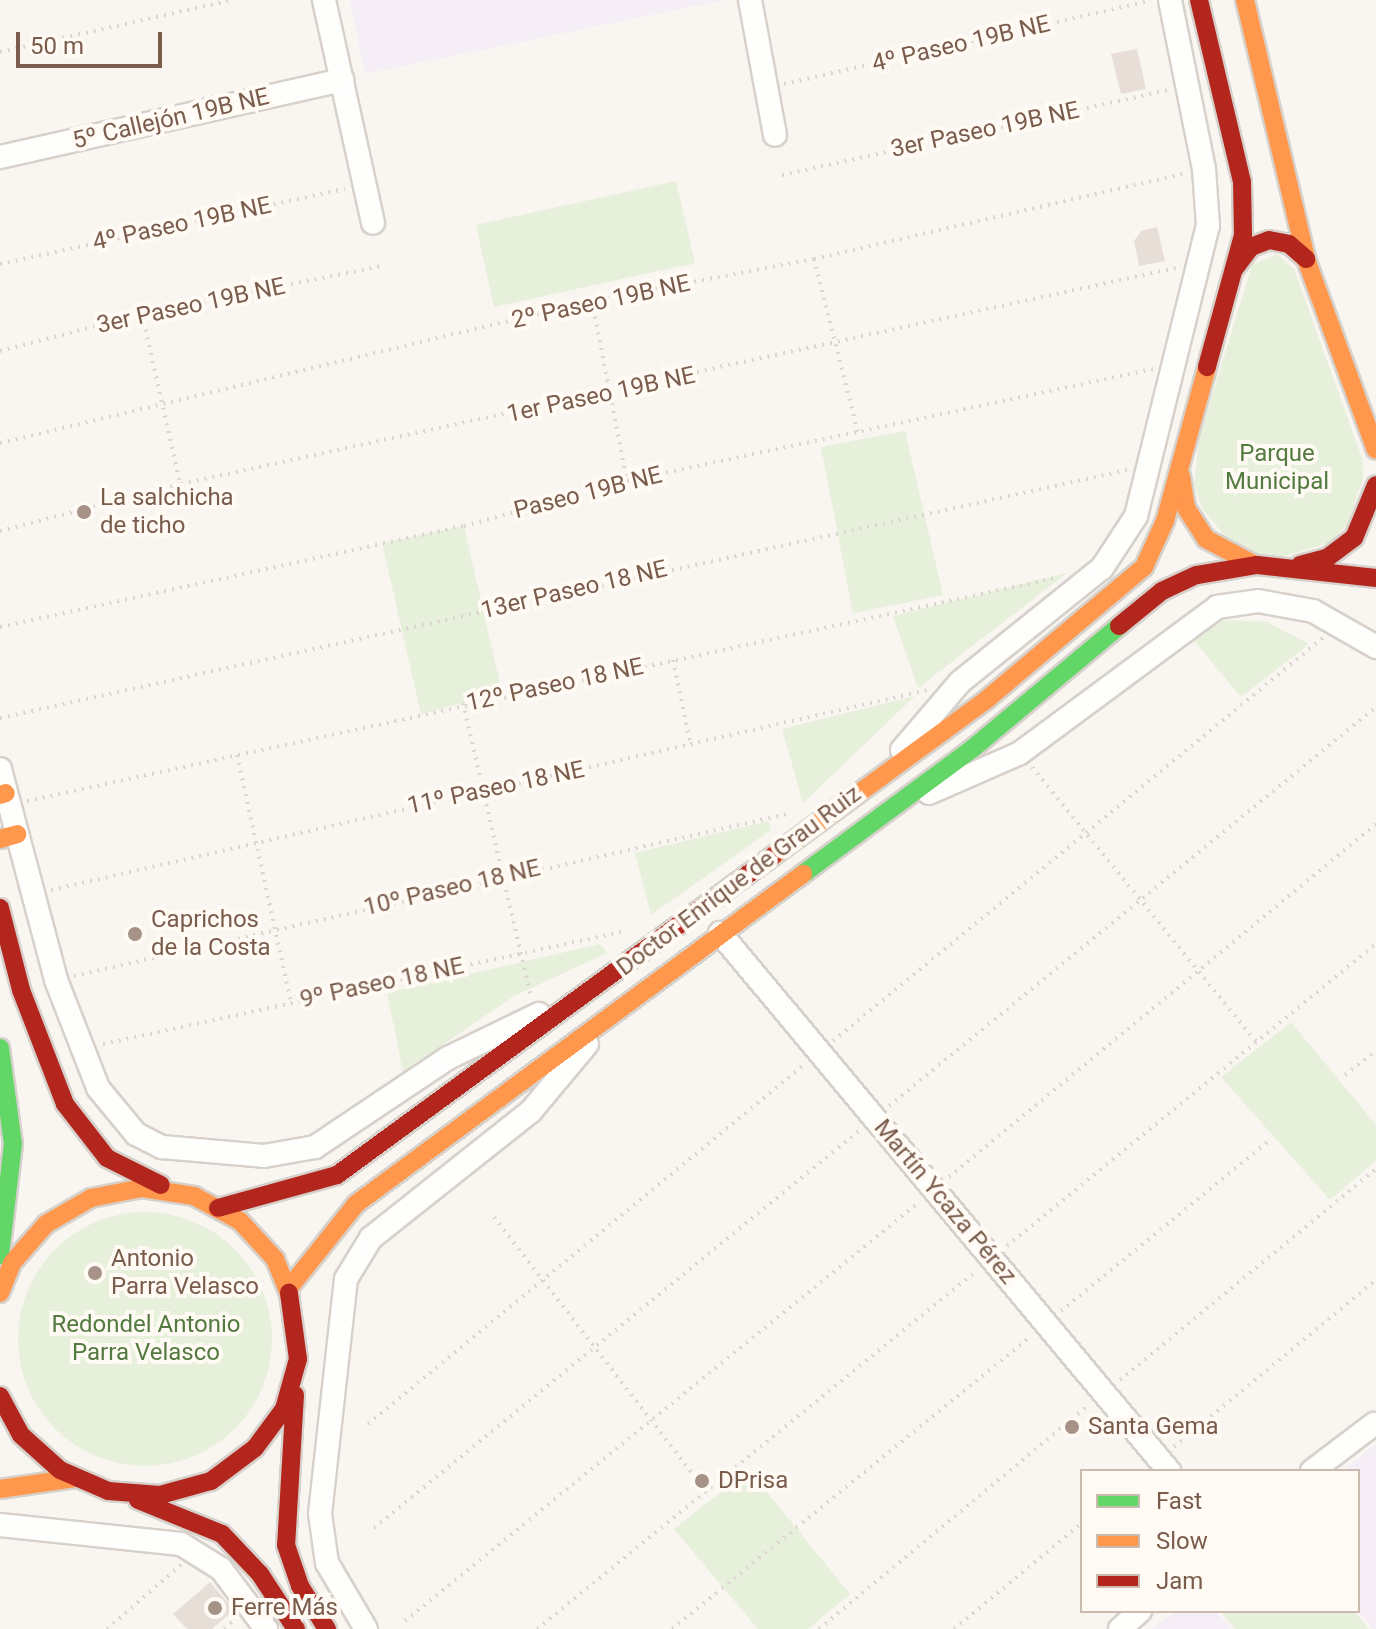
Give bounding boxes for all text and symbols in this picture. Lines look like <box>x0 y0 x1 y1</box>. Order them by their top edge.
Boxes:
street label: 4º Paseo 19B NE <box>869 10 1053 78</box>
scale bar <box>20 16 166 66</box>
text: 50 m <box>30 32 84 60</box>
street label: 5º Callejón 19B NE <box>70 82 272 156</box>
street label: 3er Paseo 19B NE <box>888 96 1082 164</box>
street label: 4º Paseo 19B NE <box>90 191 274 257</box>
street label: 2º Paseo 19B NE <box>509 269 693 335</box>
street label: 3er Paseo 19B NE <box>94 272 288 340</box>
street label: 1er Paseo 19B NE <box>504 361 698 429</box>
park label: Parque Municipal <box>1225 440 1329 496</box>
street label: Paseo 19B NE <box>511 461 665 525</box>
place label: La salchicha de ticho <box>100 484 234 540</box>
marker: La salchicha de ticho <box>75 503 93 521</box>
street label: 13er Paseo 18 NE <box>478 555 670 625</box>
street label: 12º Paseo 18 NE <box>464 652 646 718</box>
street label: 11º Paseo 18 NE <box>405 755 587 821</box>
street label: Doctor Enrique de Grau Ruiz <box>611 780 867 982</box>
street label: 10º Paseo 18 NE <box>361 854 543 922</box>
place label: Caprichos de la Costa <box>151 906 271 962</box>
marker: Caprichos de la Costa <box>126 925 144 943</box>
street label: 9º Paseo 18 NE <box>297 952 467 1014</box>
street label: Martín Ycaza Pérez <box>868 1114 1022 1290</box>
place label: Antonio Parra Velasco <box>111 1245 259 1301</box>
marker: Antonio Parra Velasco <box>86 1264 104 1282</box>
park label: Redondel Antonio Parra Velasco <box>51 1311 241 1367</box>
place label: Santa Gema <box>1088 1413 1219 1441</box>
marker: Santa Gema <box>1063 1418 1081 1436</box>
place label: DPrisa <box>718 1467 788 1495</box>
legend <box>1080 1469 1360 1613</box>
marker: DPrisa <box>693 1472 711 1490</box>
text: Fast <box>1156 1487 1202 1515</box>
text: Slow <box>1156 1527 1208 1555</box>
text: Jam <box>1156 1567 1203 1595</box>
place label: Ferre Más <box>231 1594 338 1622</box>
marker: Ferre Más <box>206 1599 224 1617</box>

